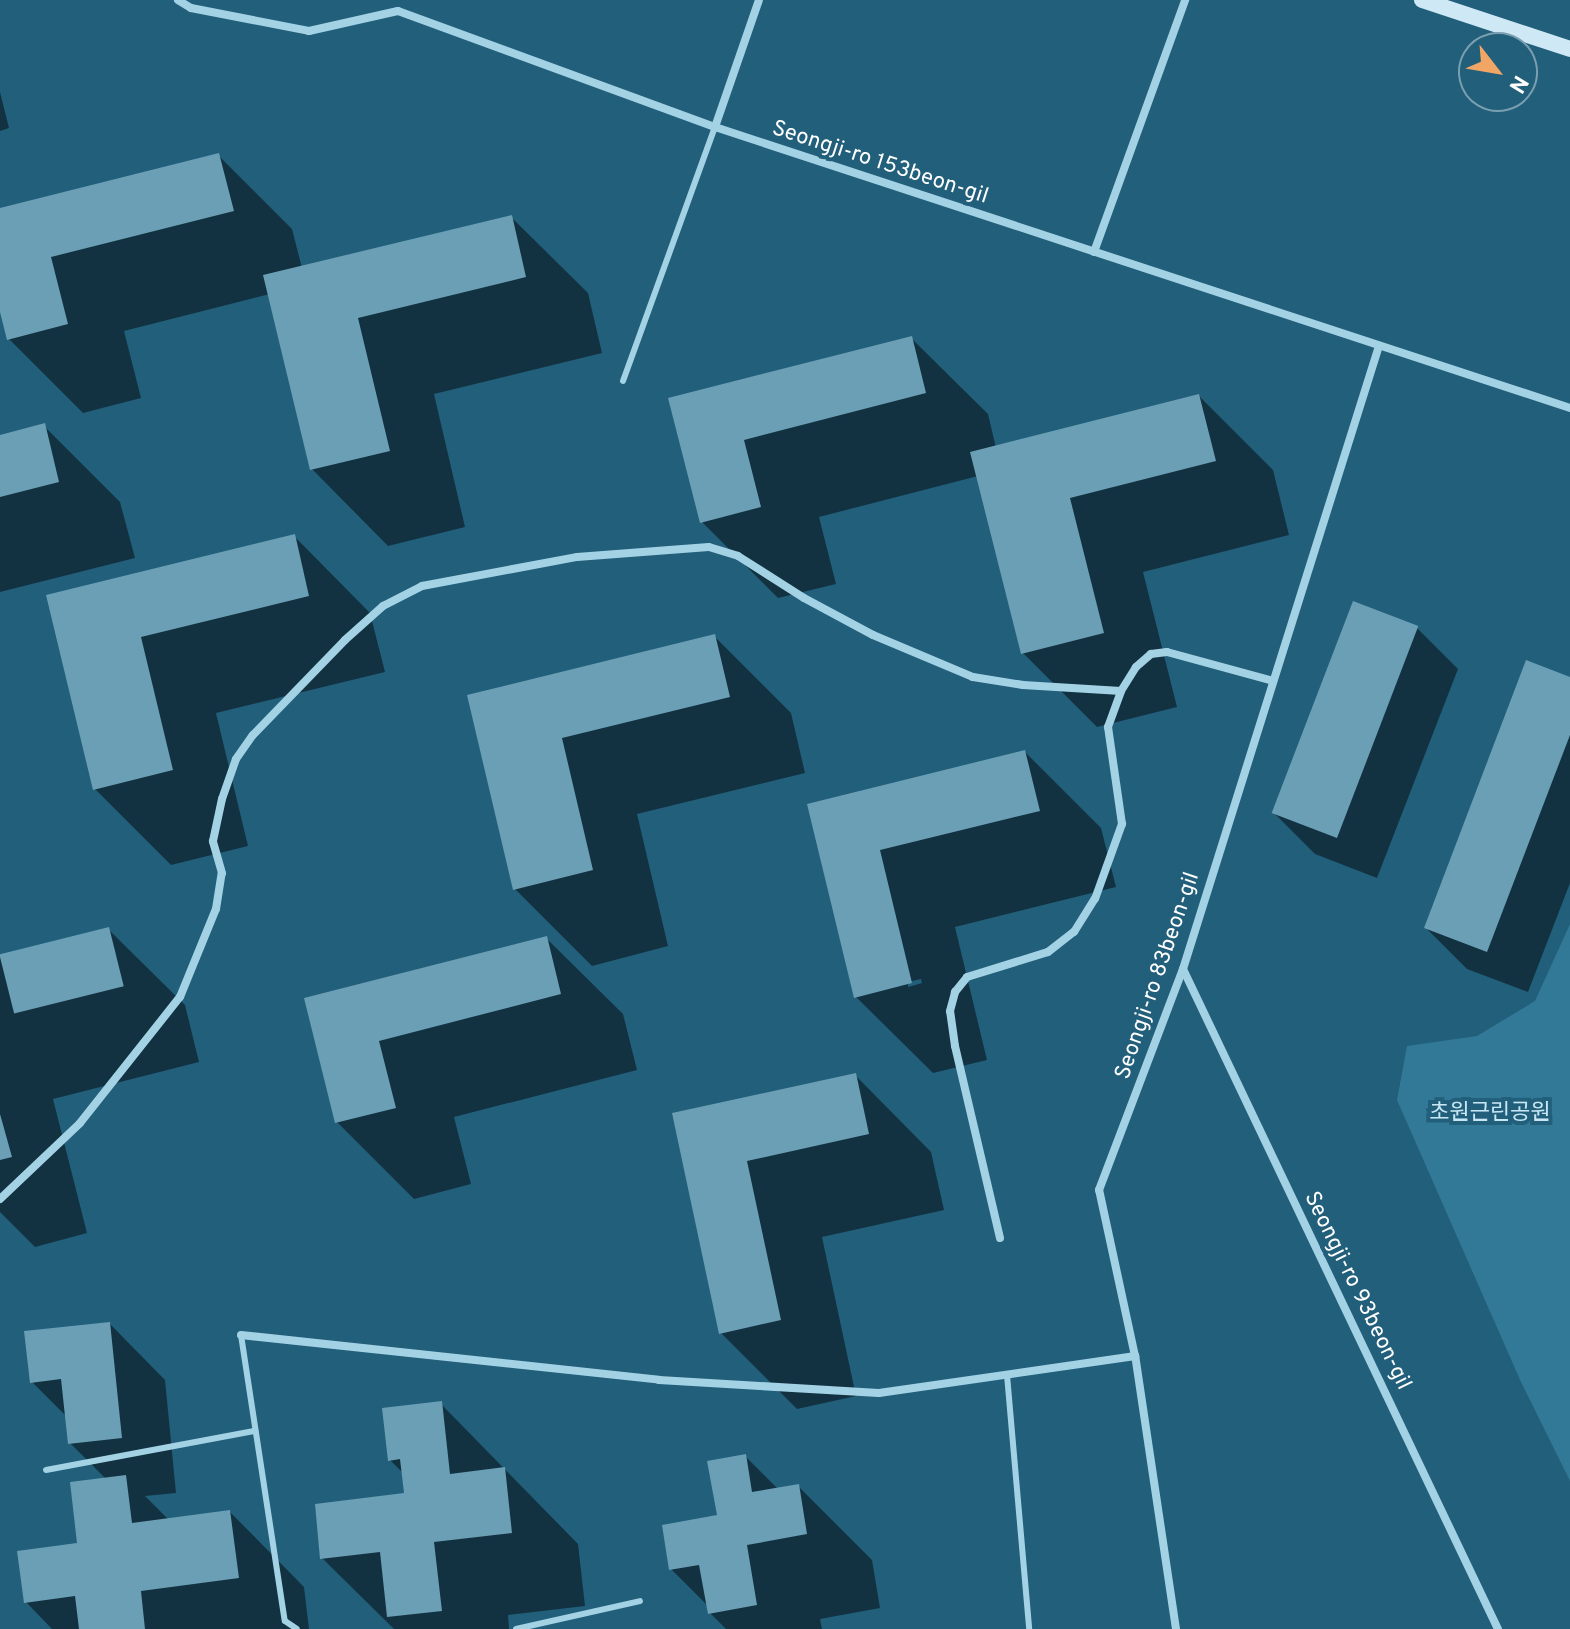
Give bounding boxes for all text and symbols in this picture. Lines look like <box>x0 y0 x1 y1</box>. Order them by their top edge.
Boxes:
north arrow <box>1458 32 1538 112</box>
text: N <box>1502 70 1533 97</box>
street label: Seongji-ro 153beon-gil <box>769 116 991 210</box>
street label: Seongji-ro 83beon-gil <box>1110 869 1206 1083</box>
park label: 초원근린공원 <box>1429 1101 1551 1127</box>
street label: Seongji-ro 93beon-gil <box>1298 1188 1416 1394</box>

